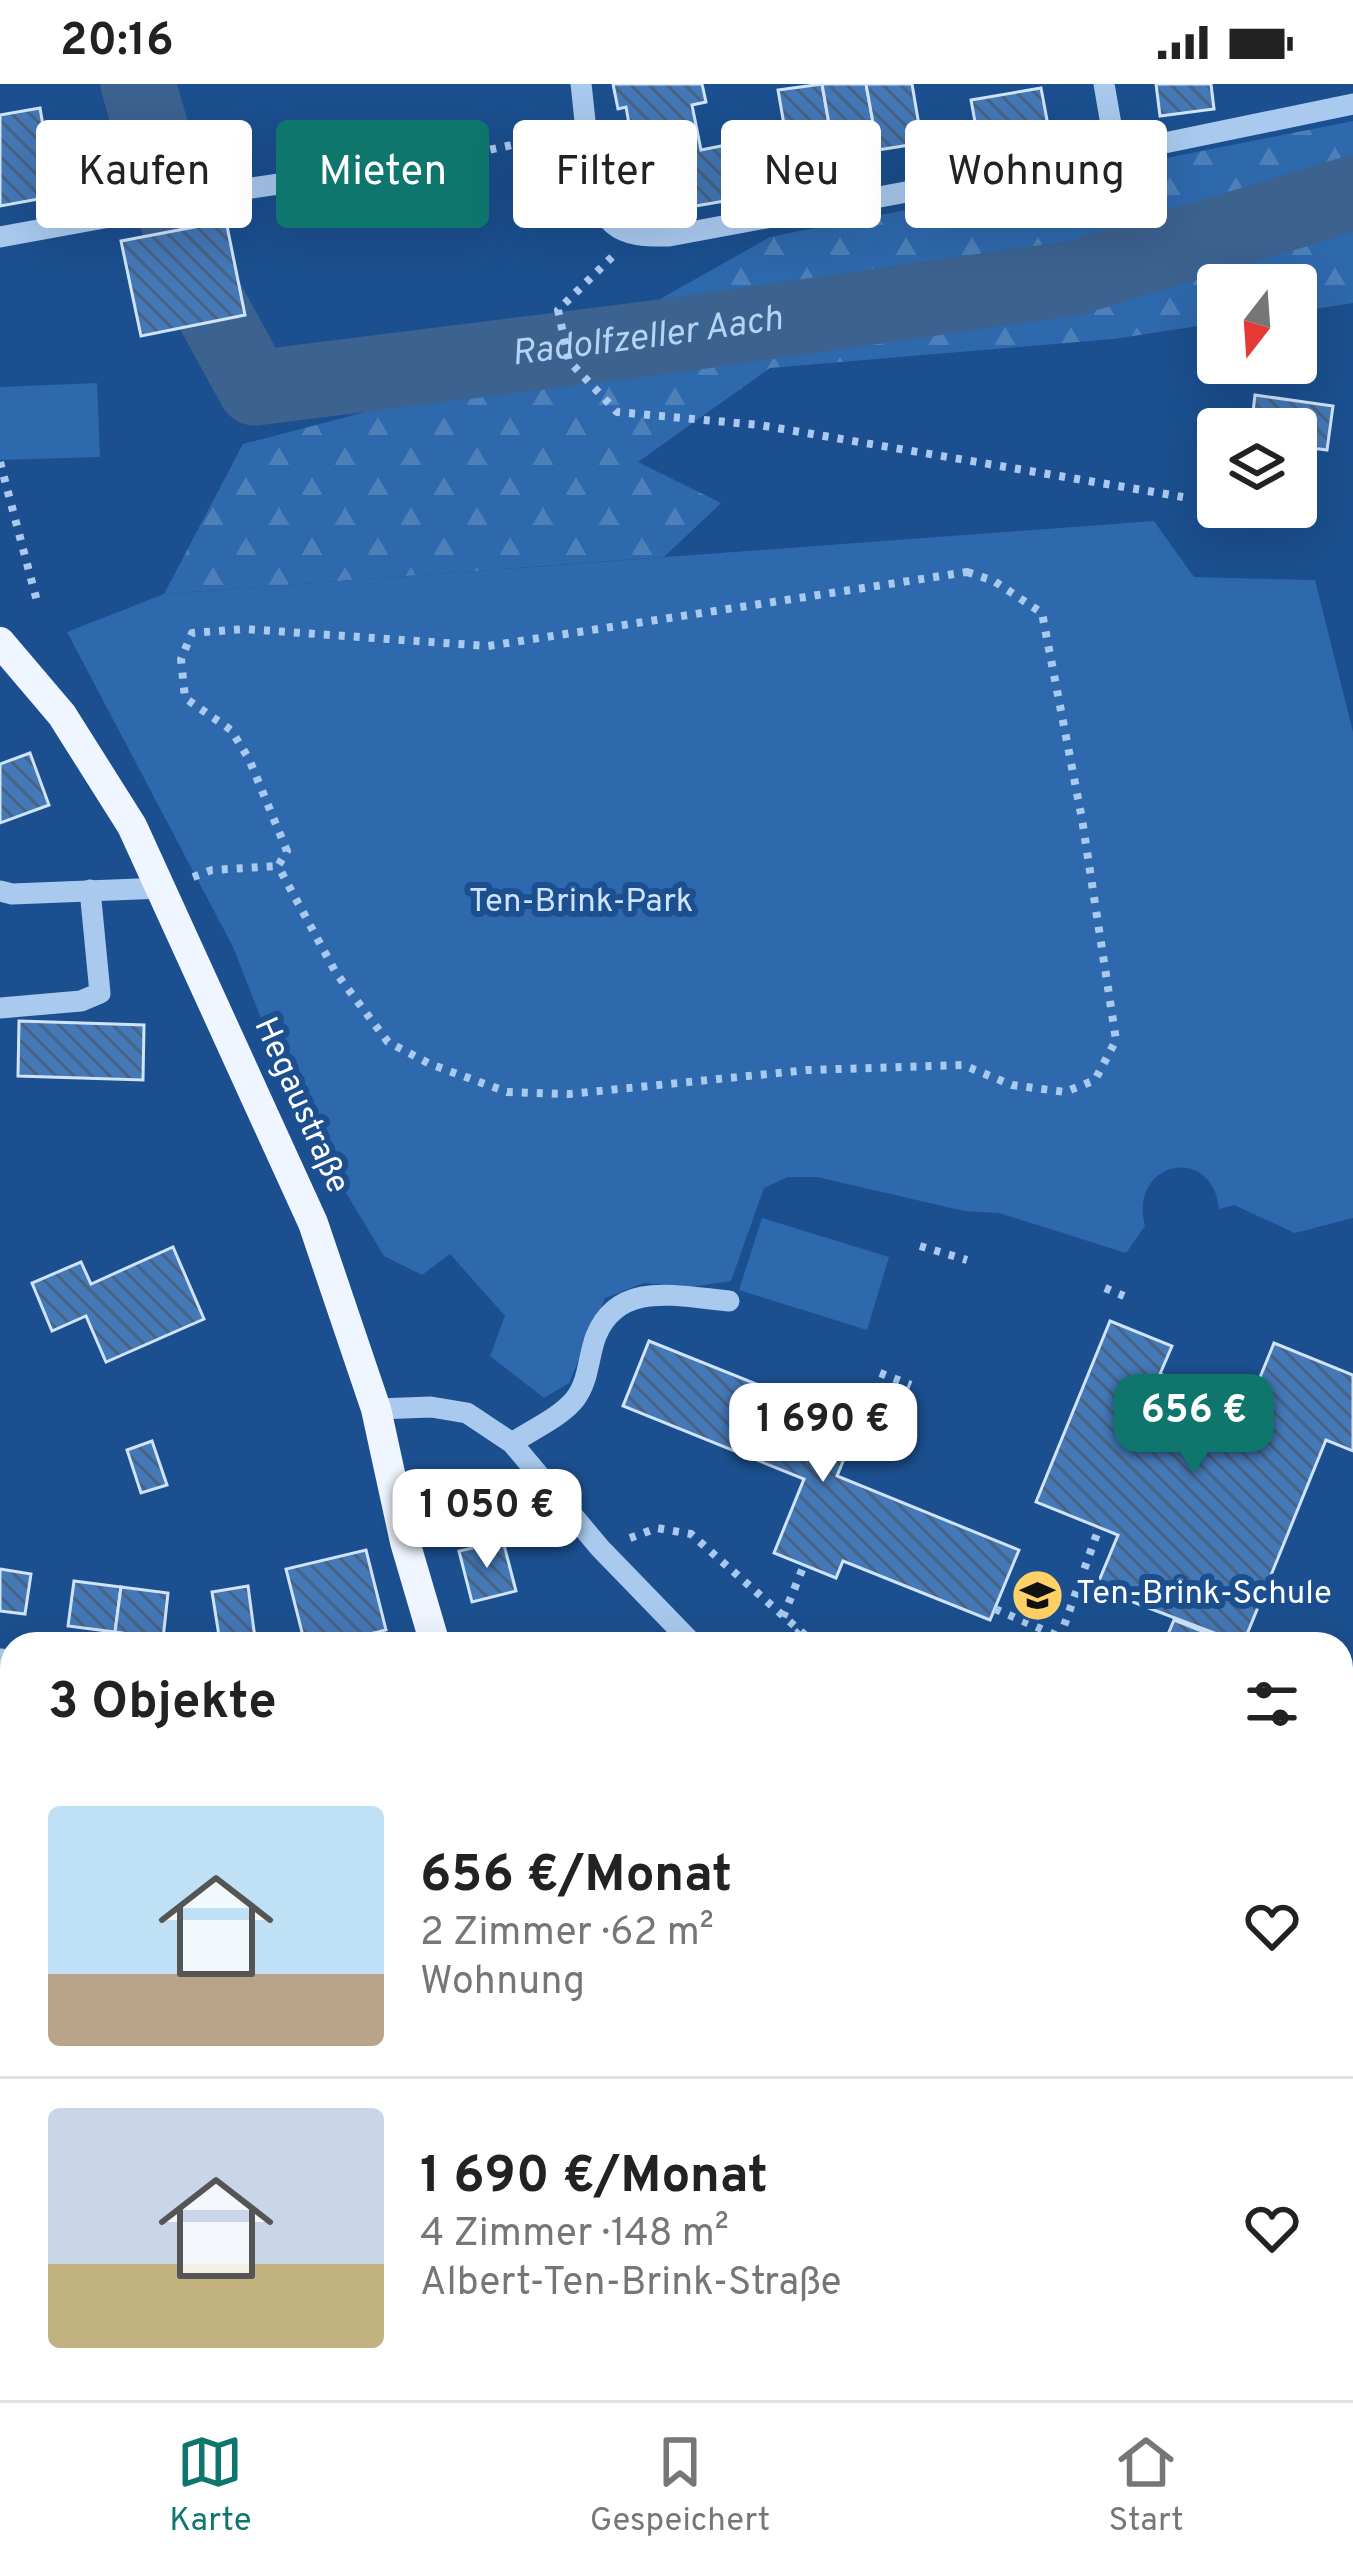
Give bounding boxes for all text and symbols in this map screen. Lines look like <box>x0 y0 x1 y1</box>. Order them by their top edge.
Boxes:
text: 20:16 <box>60 14 174 71</box>
chip: Kaufen <box>36 120 252 228</box>
chip: Mieten <box>276 120 489 228</box>
chip: Filter <box>513 120 697 228</box>
chip: Neu <box>721 120 881 228</box>
chip: Wohnung <box>905 120 1167 228</box>
north arrow <box>1197 264 1317 384</box>
map controls <box>1197 264 1317 528</box>
water label: Radolfzeller Aach <box>509 297 786 379</box>
button: layers <box>1197 408 1317 528</box>
park label: Ten-Brink-Park <box>469 882 693 924</box>
street label: Hegaustraße <box>243 1012 357 1200</box>
pin: 656 € <box>1110 1374 1278 1476</box>
pin: 1 690 € <box>712 1383 934 1485</box>
text: 656 € <box>1141 1388 1247 1437</box>
text: 1 690 € <box>756 1397 890 1446</box>
pin: 1 050 € <box>376 1469 598 1571</box>
text: 1 050 € <box>420 1483 554 1532</box>
school or university icon: Ten-Brink-Schule <box>1009 1567 1065 1623</box>
place label: Ten-Brink-Schule <box>1076 1574 1332 1616</box>
icon: filters <box>1239 1671 1305 1737</box>
text: 3 Objekte <box>48 1672 277 1737</box>
text: 656 €/Monat <box>420 1845 732 1910</box>
icon: home <box>144 1854 288 1998</box>
icon: heart <box>1239 1893 1305 1959</box>
text: 2 Zimmer · 62 m² <box>420 1910 714 1959</box>
text: Wohnung <box>420 1959 585 2008</box>
text: 1 690 €/Monat <box>420 2146 768 2211</box>
icon: home <box>144 2156 288 2300</box>
icon: heart <box>1239 2195 1305 2261</box>
text: 4 Zimmer · 148 m² <box>420 2211 729 2260</box>
text: Albert-Ten-Brink-Straße <box>420 2260 841 2309</box>
tab: Karte <box>169 2429 251 2543</box>
tab: Gespeichert <box>590 2429 770 2543</box>
tab: Start <box>1109 2429 1184 2543</box>

